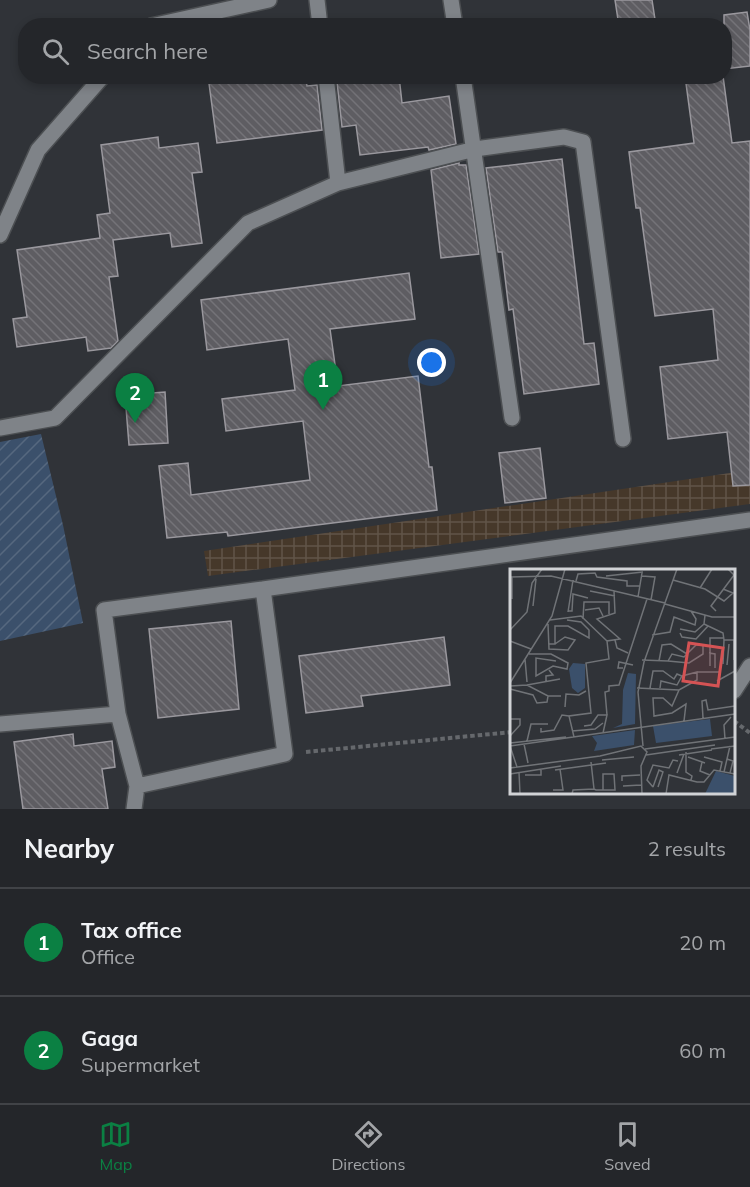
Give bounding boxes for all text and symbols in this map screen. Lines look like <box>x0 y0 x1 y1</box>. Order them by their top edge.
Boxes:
search box <box>18 18 732 84</box>
icon: search <box>39 35 72 68</box>
text: Search here <box>87 37 208 65</box>
your location <box>417 348 446 377</box>
pin: 1 <box>304 360 342 410</box>
pin: 2 <box>116 374 154 423</box>
inset map <box>510 569 735 794</box>
text: Nearby <box>24 832 114 865</box>
text: 2 results <box>648 836 726 861</box>
text: Tax office <box>81 916 182 944</box>
text: 1 <box>38 930 50 955</box>
text: 20 m <box>679 930 726 955</box>
text: Office <box>81 944 135 969</box>
text: Gaga <box>81 1024 138 1052</box>
text: 2 <box>38 1038 50 1063</box>
text: 60 m <box>679 1038 726 1063</box>
text: Supermarket <box>81 1052 200 1077</box>
tab: Map <box>99 1118 132 1174</box>
tab: Directions <box>331 1118 405 1174</box>
tab: Saved <box>604 1118 651 1174</box>

